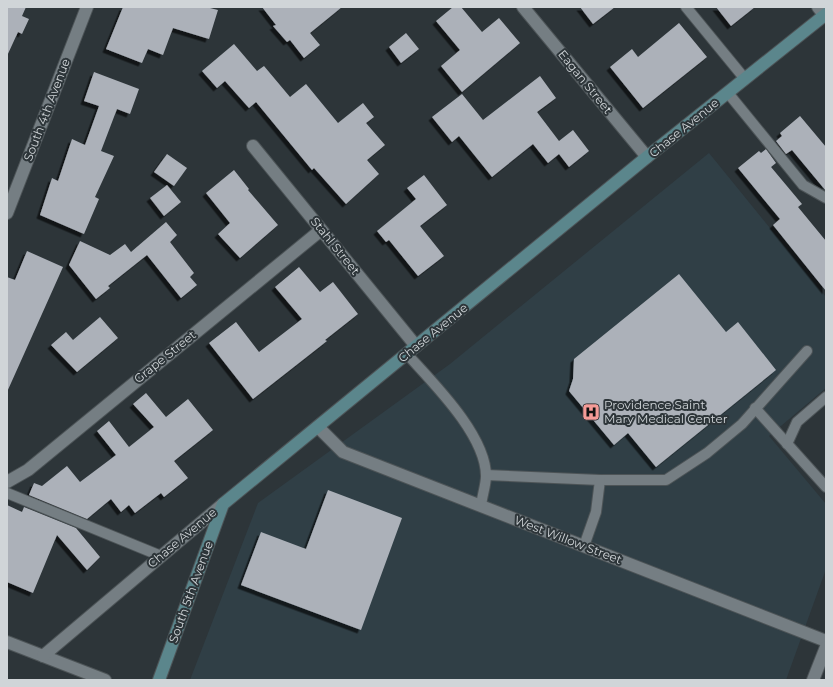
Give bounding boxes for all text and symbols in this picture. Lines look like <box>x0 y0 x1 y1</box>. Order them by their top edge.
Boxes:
street label: Eagan Street <box>555 47 616 117</box>
street label: South 4th Avenue <box>20 57 73 163</box>
street label: Chase Avenue <box>646 95 722 160</box>
street label: Stahl Street <box>308 214 363 278</box>
street label: Chase Avenue <box>395 300 471 365</box>
street label: Grape Street <box>131 327 199 386</box>
place label: Providence Saint Mary Medical Center <box>604 397 728 426</box>
hospital icon: Providence Saint Mary Medical Center <box>581 402 601 422</box>
street label: Chase Avenue <box>144 504 219 571</box>
street label: West Willow Street <box>512 512 624 567</box>
street label: South 5th Avenue <box>165 539 216 645</box>

